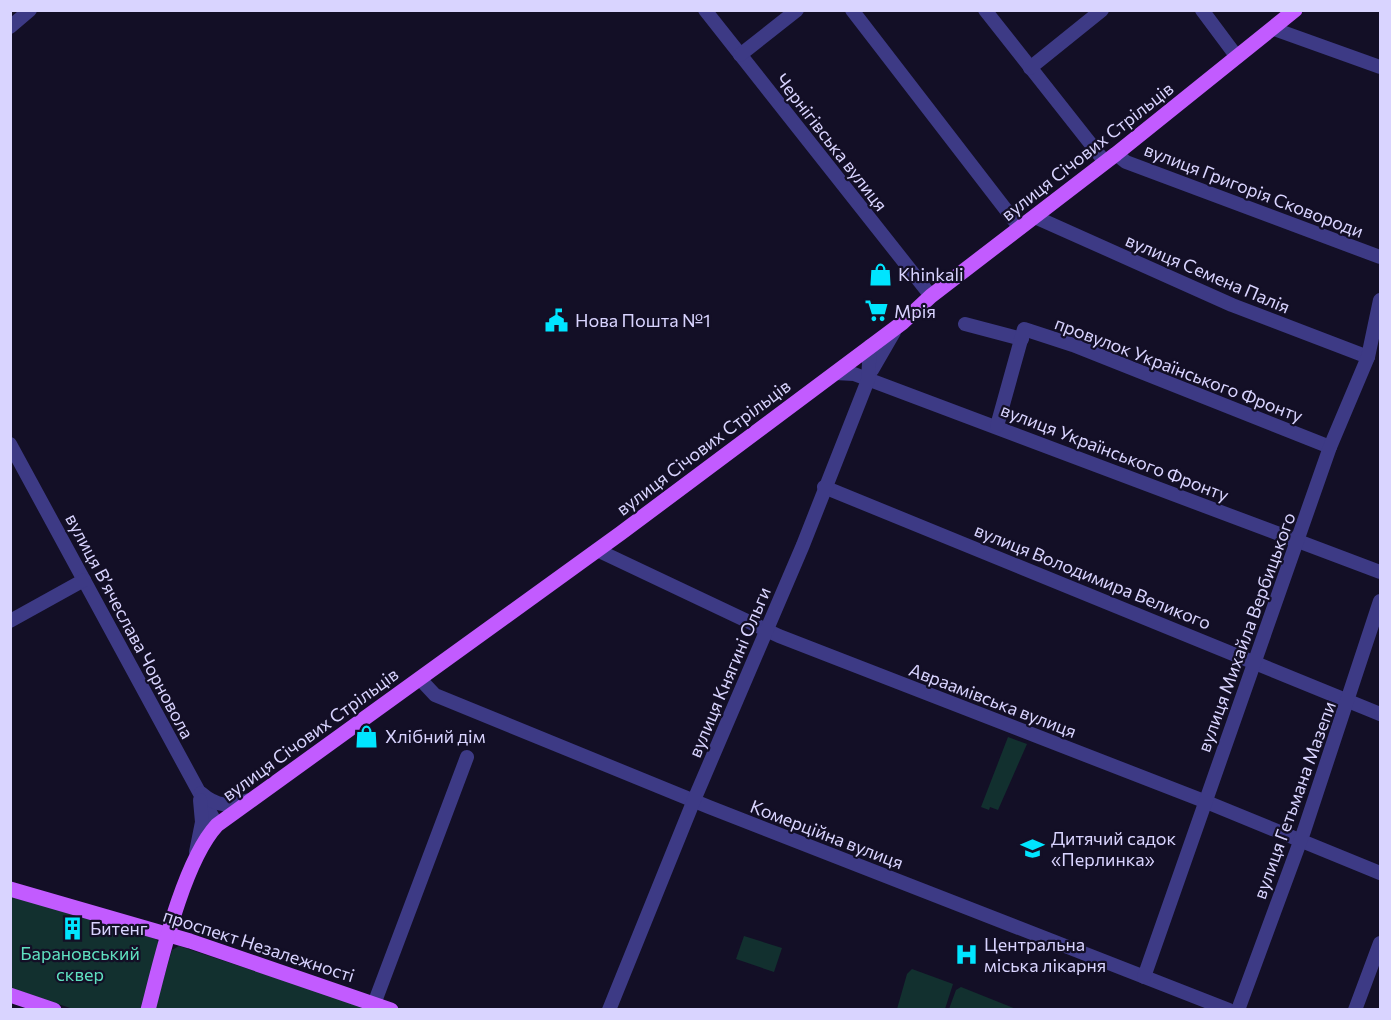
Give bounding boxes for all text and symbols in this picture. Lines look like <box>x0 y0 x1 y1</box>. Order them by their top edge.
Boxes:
street label: Чернігівська вулиця <box>771 69 893 215</box>
street label: вулиця Січових Стрільців <box>997 77 1177 225</box>
street label: вулиця Григорія Сковороди <box>1141 138 1367 242</box>
street label: вулиця Семена Палія <box>1122 228 1294 318</box>
shop icon: Khinkali <box>867 261 893 287</box>
place label: Khinkali <box>898 263 964 285</box>
supermarket icon: Мрія <box>863 298 889 324</box>
place label: Мрія <box>894 300 936 322</box>
public building icon: Нова Пошта №1 <box>544 307 570 333</box>
place label: Нова Пошта №1 <box>575 309 711 331</box>
street label: провулок Українського Фронту <box>1052 311 1306 427</box>
street label: вулиця Січових Стрільців <box>612 374 794 520</box>
street label: вулиця Українського Фронту <box>998 398 1232 506</box>
street label: вулиця Михайла Вербицького <box>1192 509 1300 755</box>
street label: вулиця Вʼячеслава Чорновола <box>61 510 199 742</box>
street label: вулиця Володимира Великого <box>971 518 1215 634</box>
street label: вулиця Княгині Ольги <box>683 584 775 760</box>
street label: Авраамівська вулиця <box>906 658 1080 742</box>
street label: вулиця Січових Стрільців <box>218 663 402 805</box>
street label: вулиця Гетьмана Мазепи <box>1248 698 1340 902</box>
shop icon: Хлібний дім <box>354 723 380 749</box>
place label: Хлібний дім <box>385 725 486 747</box>
street label: Комерційна вулиця <box>747 795 907 873</box>
place label: Дитячий садок «Перлинка» <box>1051 827 1177 870</box>
school or university icon: Дитячий садок «Перлинка» <box>1020 835 1046 861</box>
street label: проспект Незалежності <box>161 904 357 986</box>
building icon: Битенг <box>59 915 85 941</box>
place label: Битенг <box>90 917 148 939</box>
place label: Центральна міська лікарня <box>984 933 1106 976</box>
hospital icon: Центральна міська лікарня <box>953 941 979 967</box>
park label: Барановський сквер <box>20 942 140 985</box>

